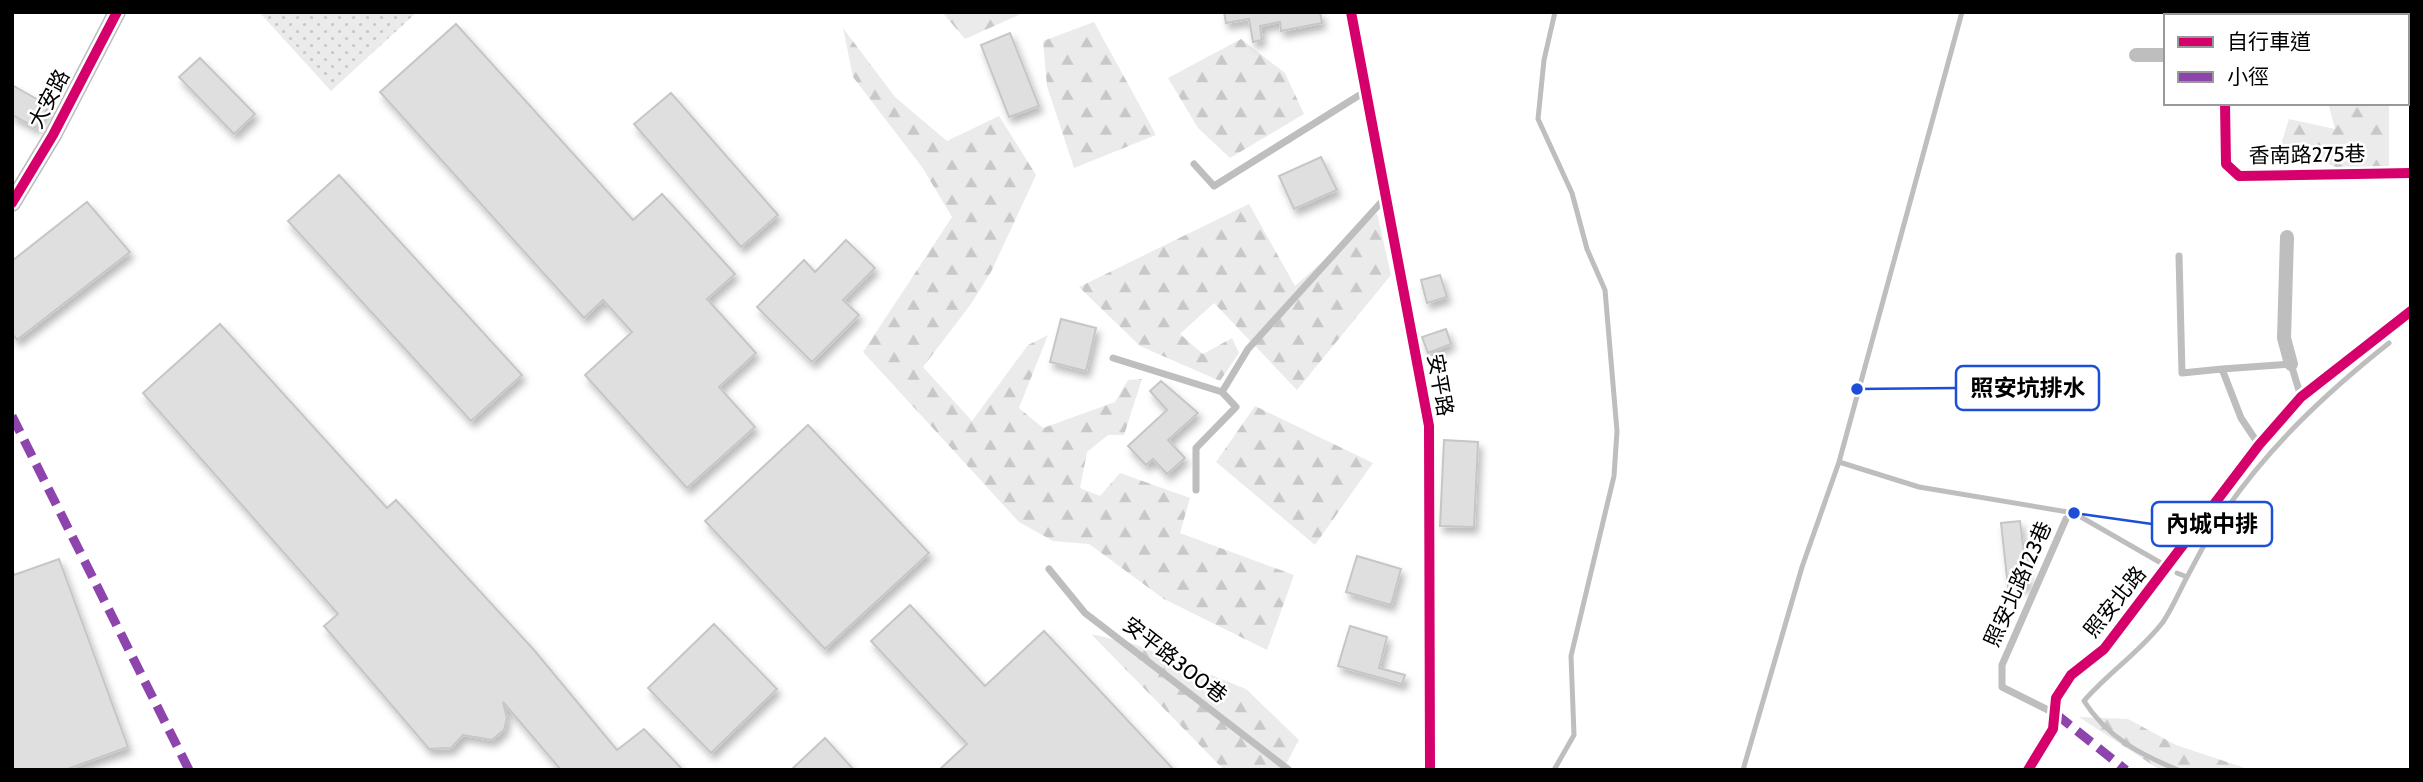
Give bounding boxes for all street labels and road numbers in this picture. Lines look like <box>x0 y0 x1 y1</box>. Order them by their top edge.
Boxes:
street label: 大安路 <box>23 65 74 132</box>
street label: 香南路275巷 <box>2248 141 2366 168</box>
street label: 安平路 <box>1423 352 1458 418</box>
street label: 照安北路123巷 <box>1979 517 2056 650</box>
street label: 照安北路 <box>2078 561 2151 642</box>
street label: 安平路300巷 <box>1118 611 1232 708</box>

